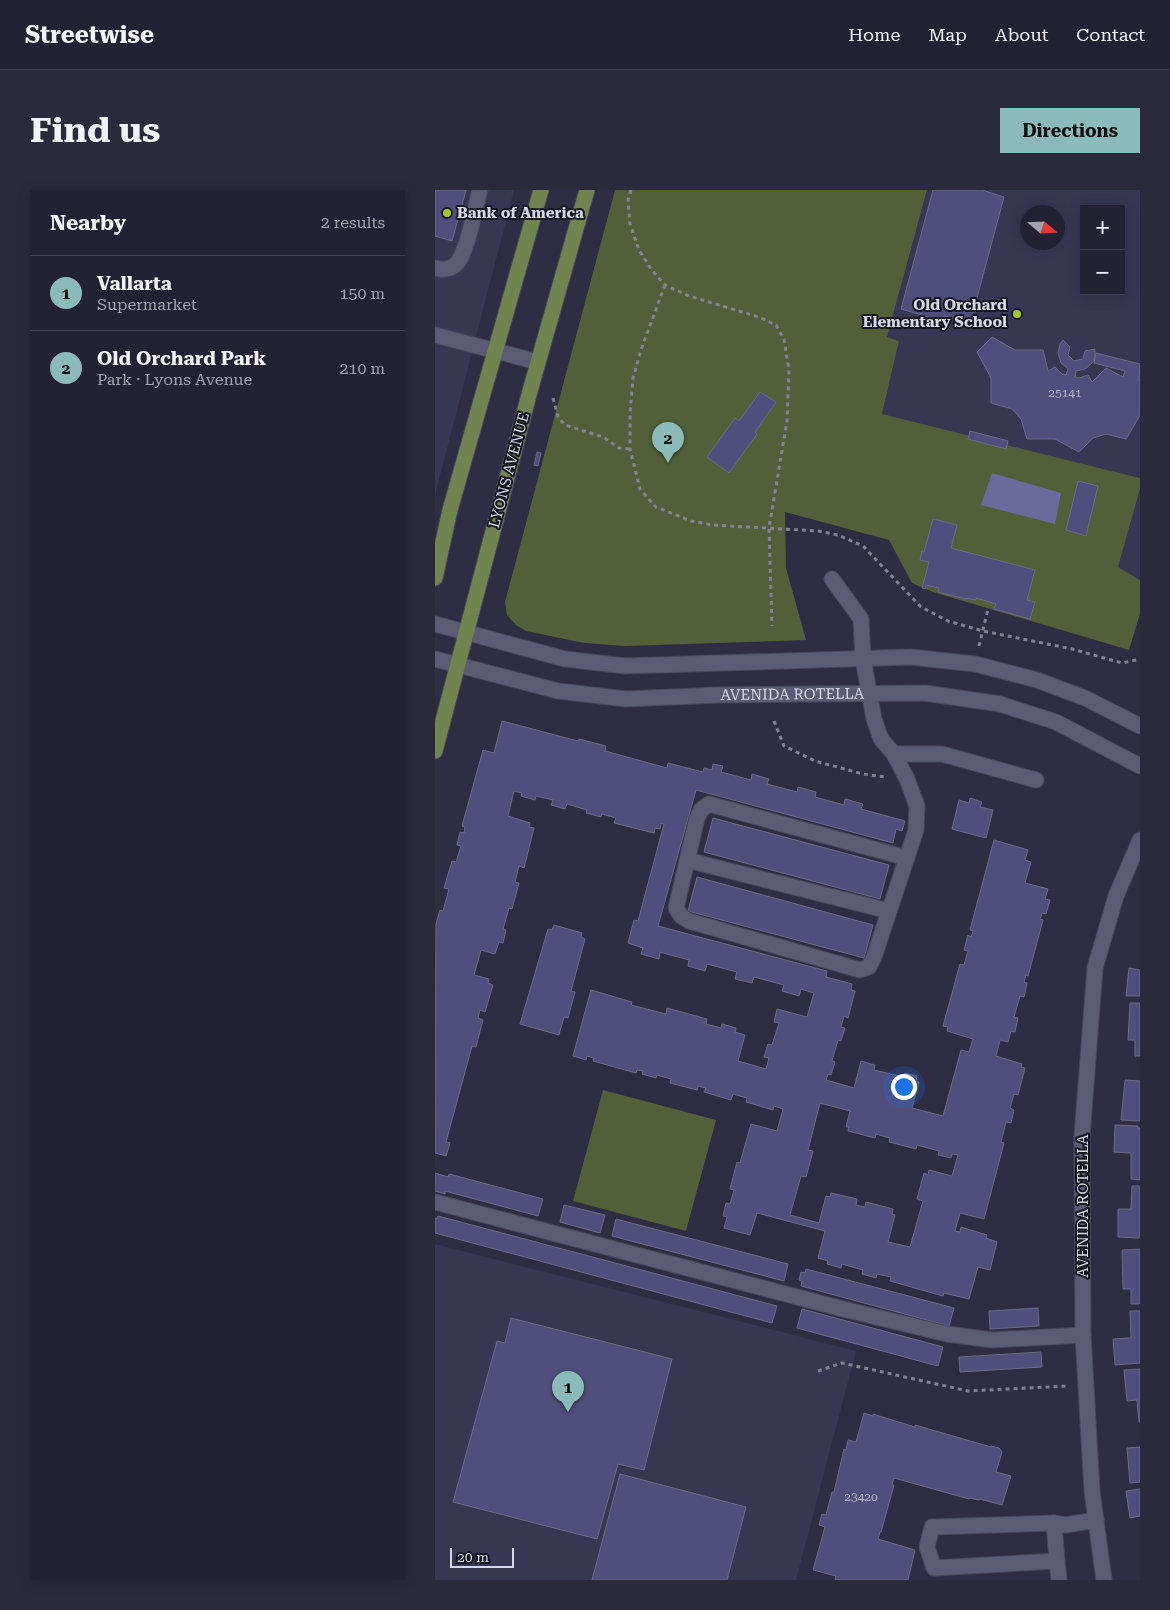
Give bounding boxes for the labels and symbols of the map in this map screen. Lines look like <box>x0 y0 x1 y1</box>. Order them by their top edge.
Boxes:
place label: Bank of America <box>457 204 584 222</box>
north arrow <box>1020 205 1065 250</box>
marker: Bank of America <box>441 207 453 219</box>
place label: Old Orchard Elementary School <box>863 296 1007 331</box>
marker: Old Orchard Elementary School <box>1011 308 1023 320</box>
house number: 25141 <box>1048 386 1082 400</box>
street label: LYONS AVENUE <box>485 410 533 530</box>
pin: 2 <box>652 422 684 463</box>
street label: AVENIDA ROTELLA <box>720 685 865 704</box>
your location <box>891 1074 917 1100</box>
street label: AVENIDA ROTELLA <box>1074 1134 1092 1278</box>
pin: 1 <box>552 1371 584 1412</box>
house number: 23420 <box>844 1490 878 1504</box>
scale bar <box>450 1545 514 1568</box>

